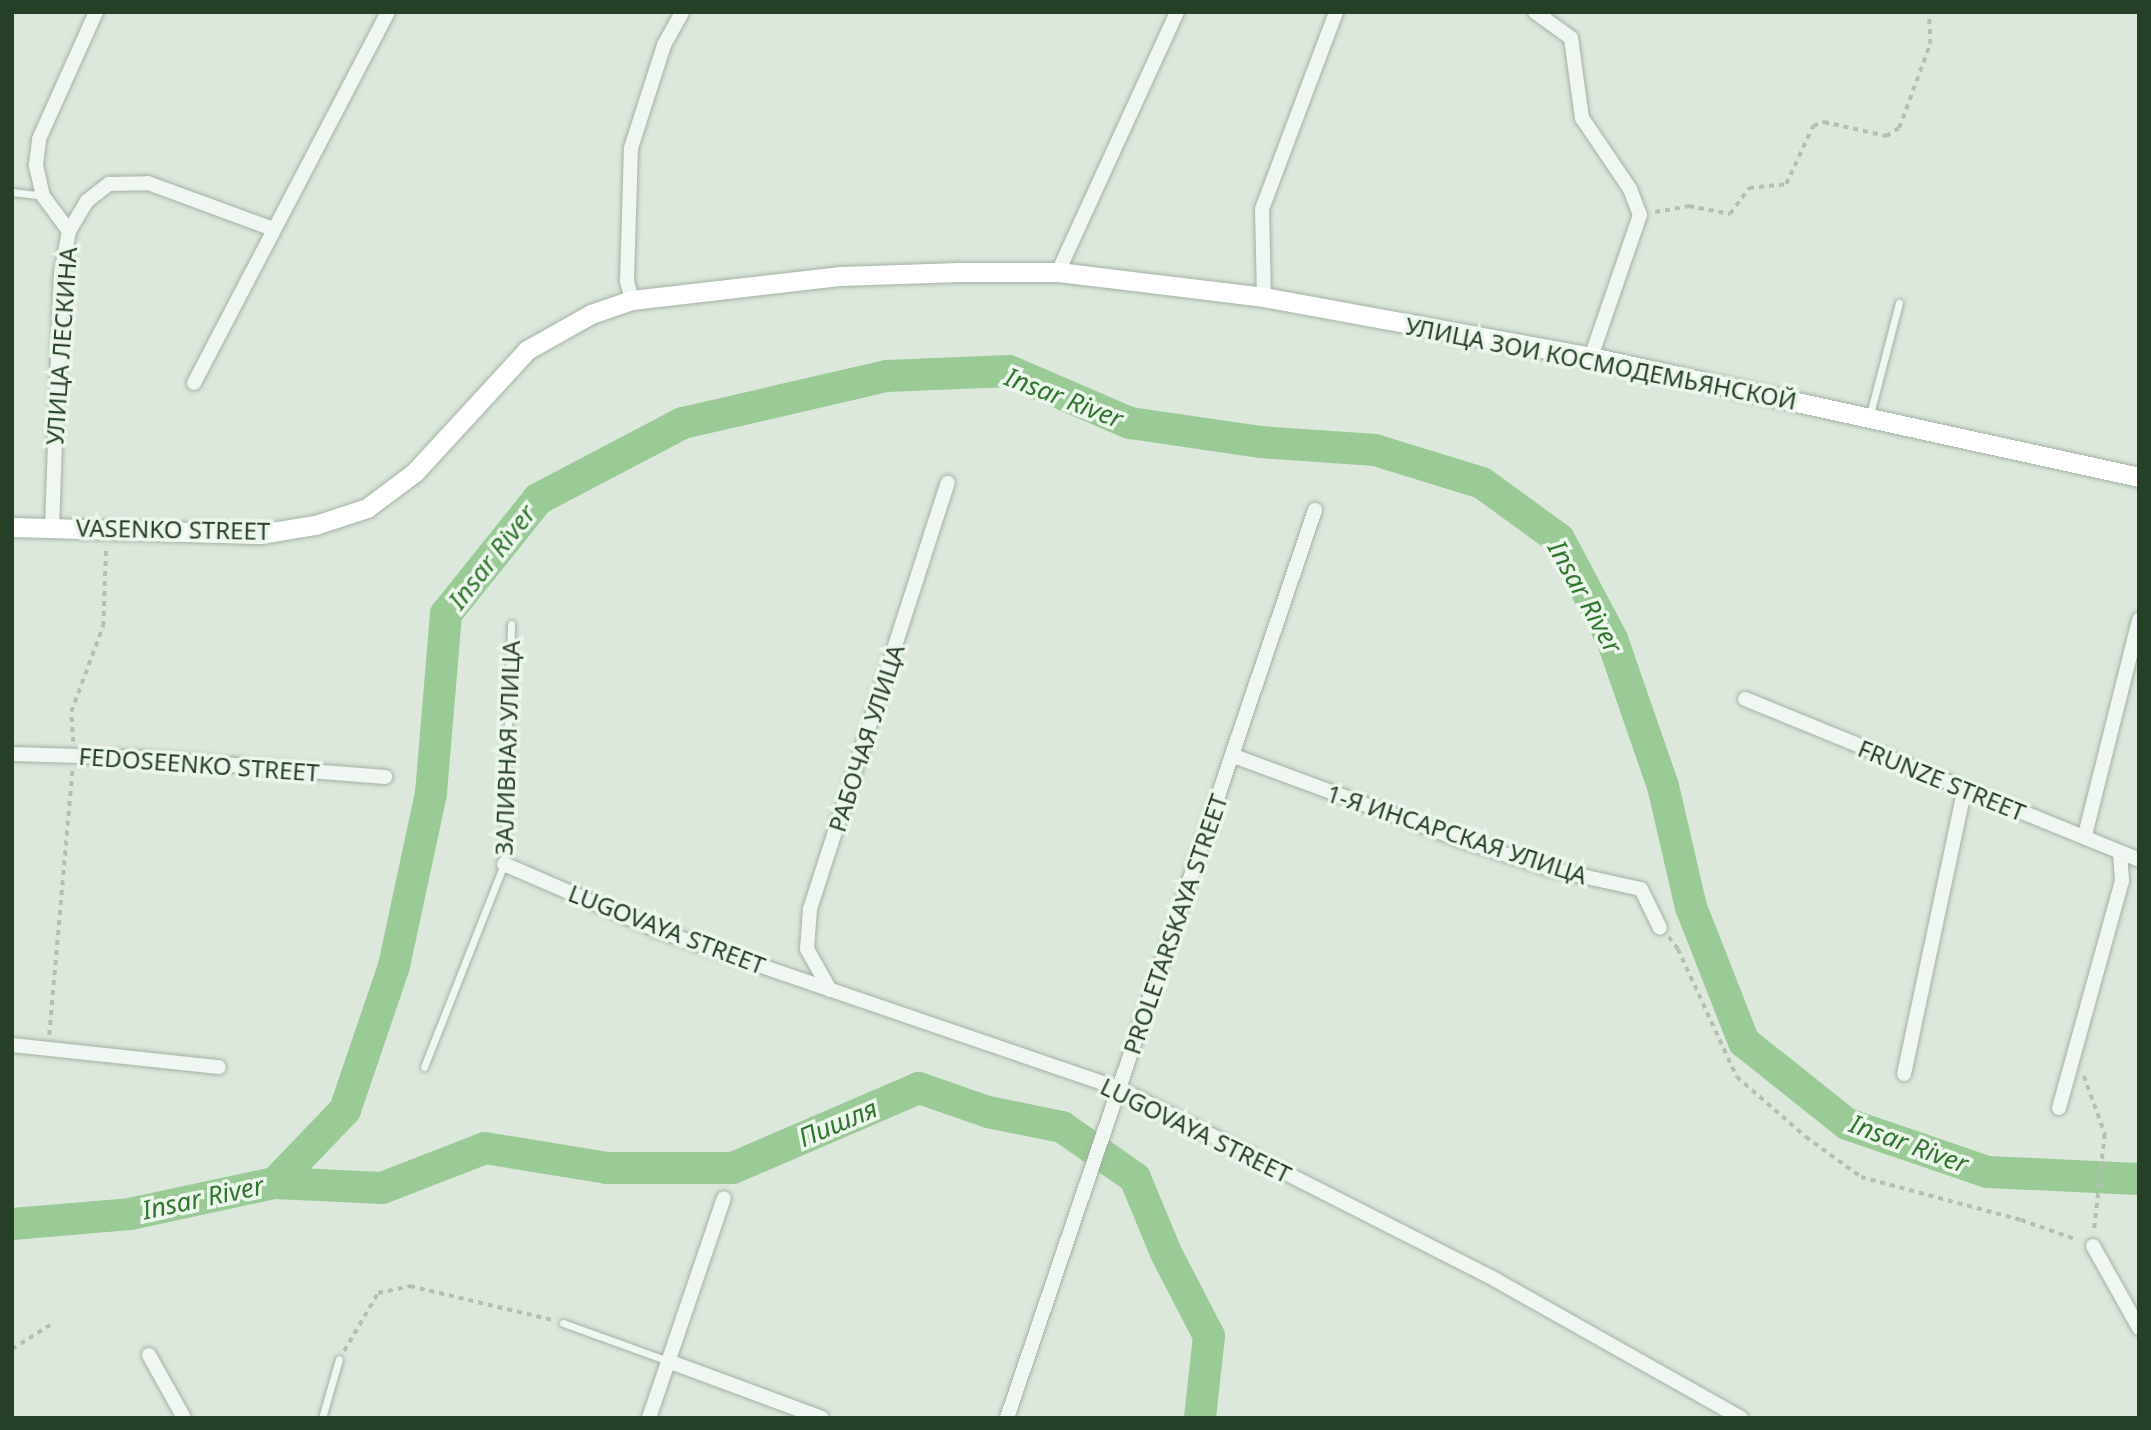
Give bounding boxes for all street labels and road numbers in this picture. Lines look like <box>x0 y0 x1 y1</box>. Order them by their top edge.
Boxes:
street label: УЛИЦА ЛЕСКИНА <box>40 246 82 446</box>
street label: УЛИЦА ЗОИ КОСМОДЕМЬЯНСКОЙ <box>1403 311 1799 415</box>
street label: VASENKO STREET <box>76 513 270 545</box>
street label: ЗАЛИВНАЯ УЛИЦА <box>489 640 525 856</box>
street label: РАБОЧАЯ УЛИЦА <box>822 641 910 835</box>
street label: FRUNZE STREET <box>1854 733 2030 827</box>
street label: FEDOSEENKO STREET <box>78 741 320 787</box>
street label: 1-Я ИНСАРСКАЯ УЛИЦА <box>1323 778 1591 890</box>
street label: PROLETARSKAYA STREET <box>1117 790 1233 1058</box>
street label: LUGOVAYA STREET <box>565 878 769 980</box>
street label: LUGOVAYA STREET <box>1096 1071 1296 1189</box>

